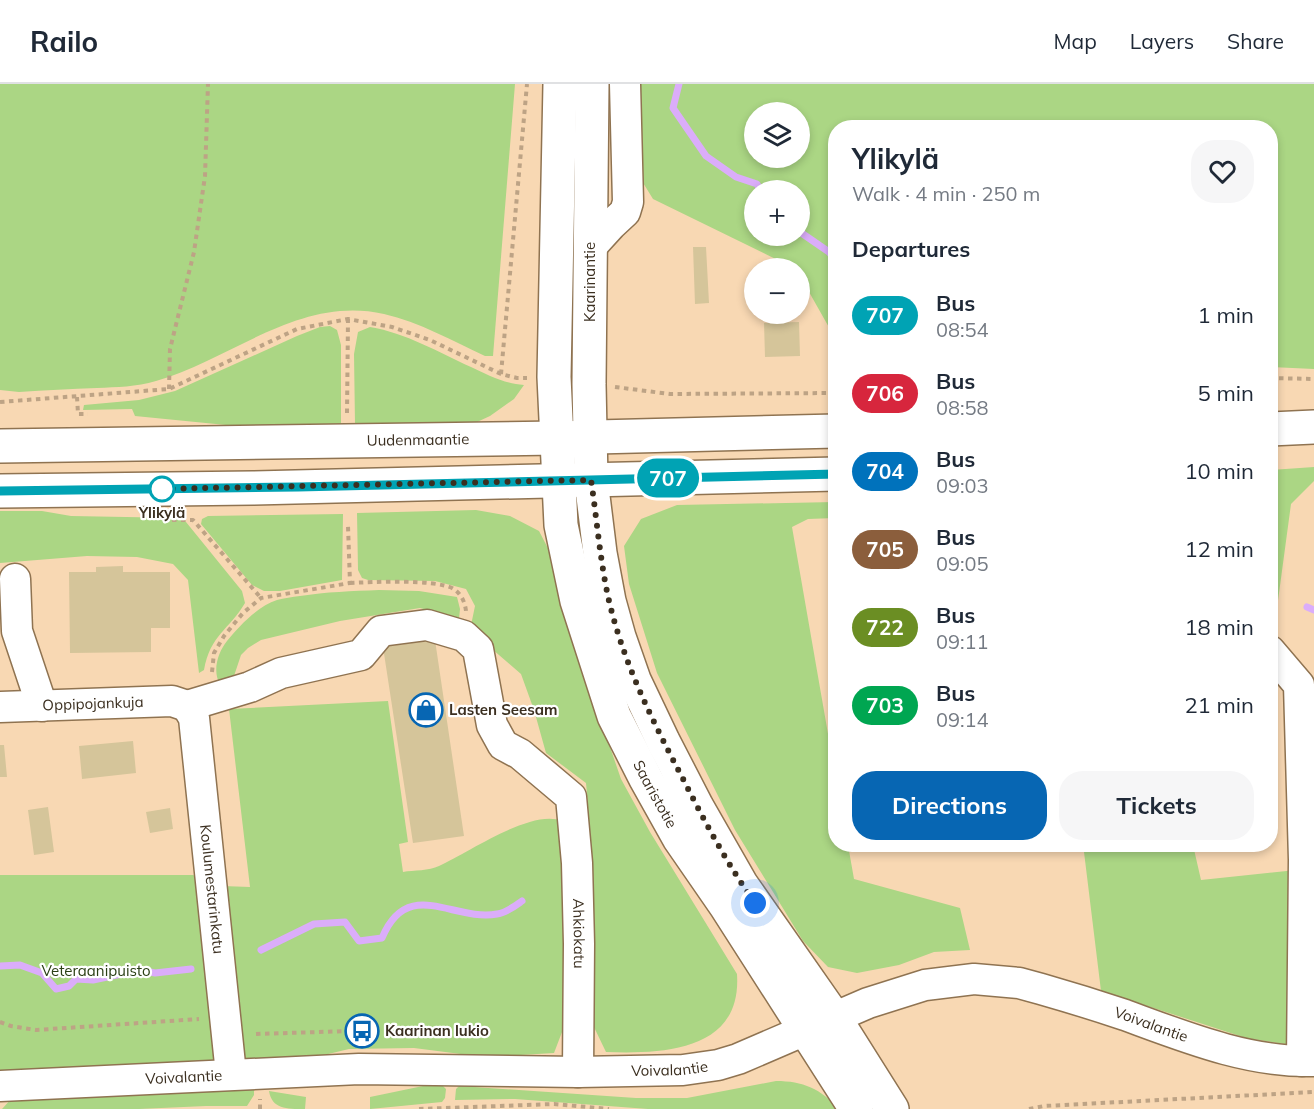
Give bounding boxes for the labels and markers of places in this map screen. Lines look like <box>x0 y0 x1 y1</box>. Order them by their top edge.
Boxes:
marker: Ylikylä <box>149 476 175 502</box>
place label: Ylikylä <box>138 503 185 522</box>
shop icon: Lasten Seesam <box>408 692 444 728</box>
place label: Lasten Seesam <box>449 700 558 719</box>
bus stop icon: Kaarinan lukio <box>344 1013 380 1049</box>
place label: Kaarinan lukio <box>385 1021 489 1040</box>

